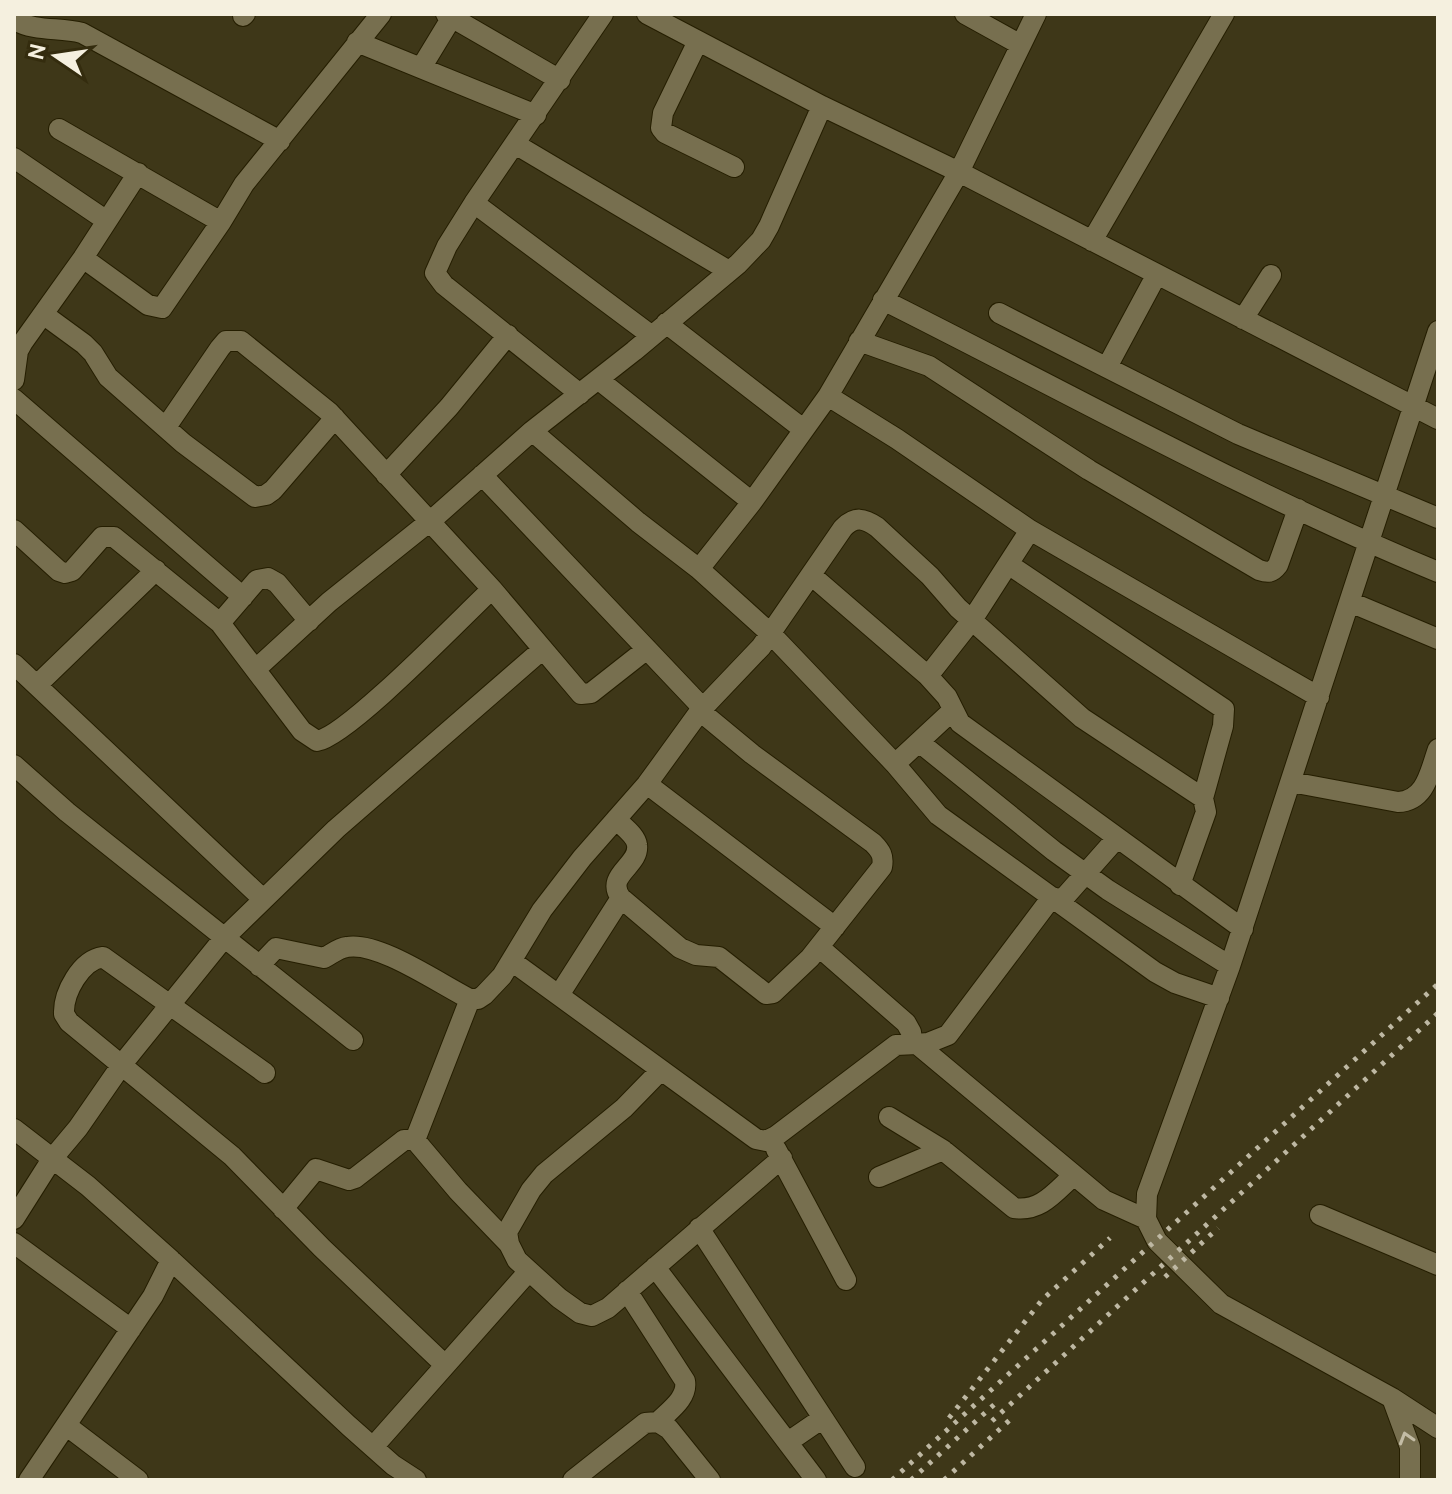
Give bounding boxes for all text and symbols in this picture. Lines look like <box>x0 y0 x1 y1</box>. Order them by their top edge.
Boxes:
north arrow <box>16 16 96 96</box>
text: N <box>24 41 54 63</box>
one-way arrow <box>1399 1432 1415 1446</box>

